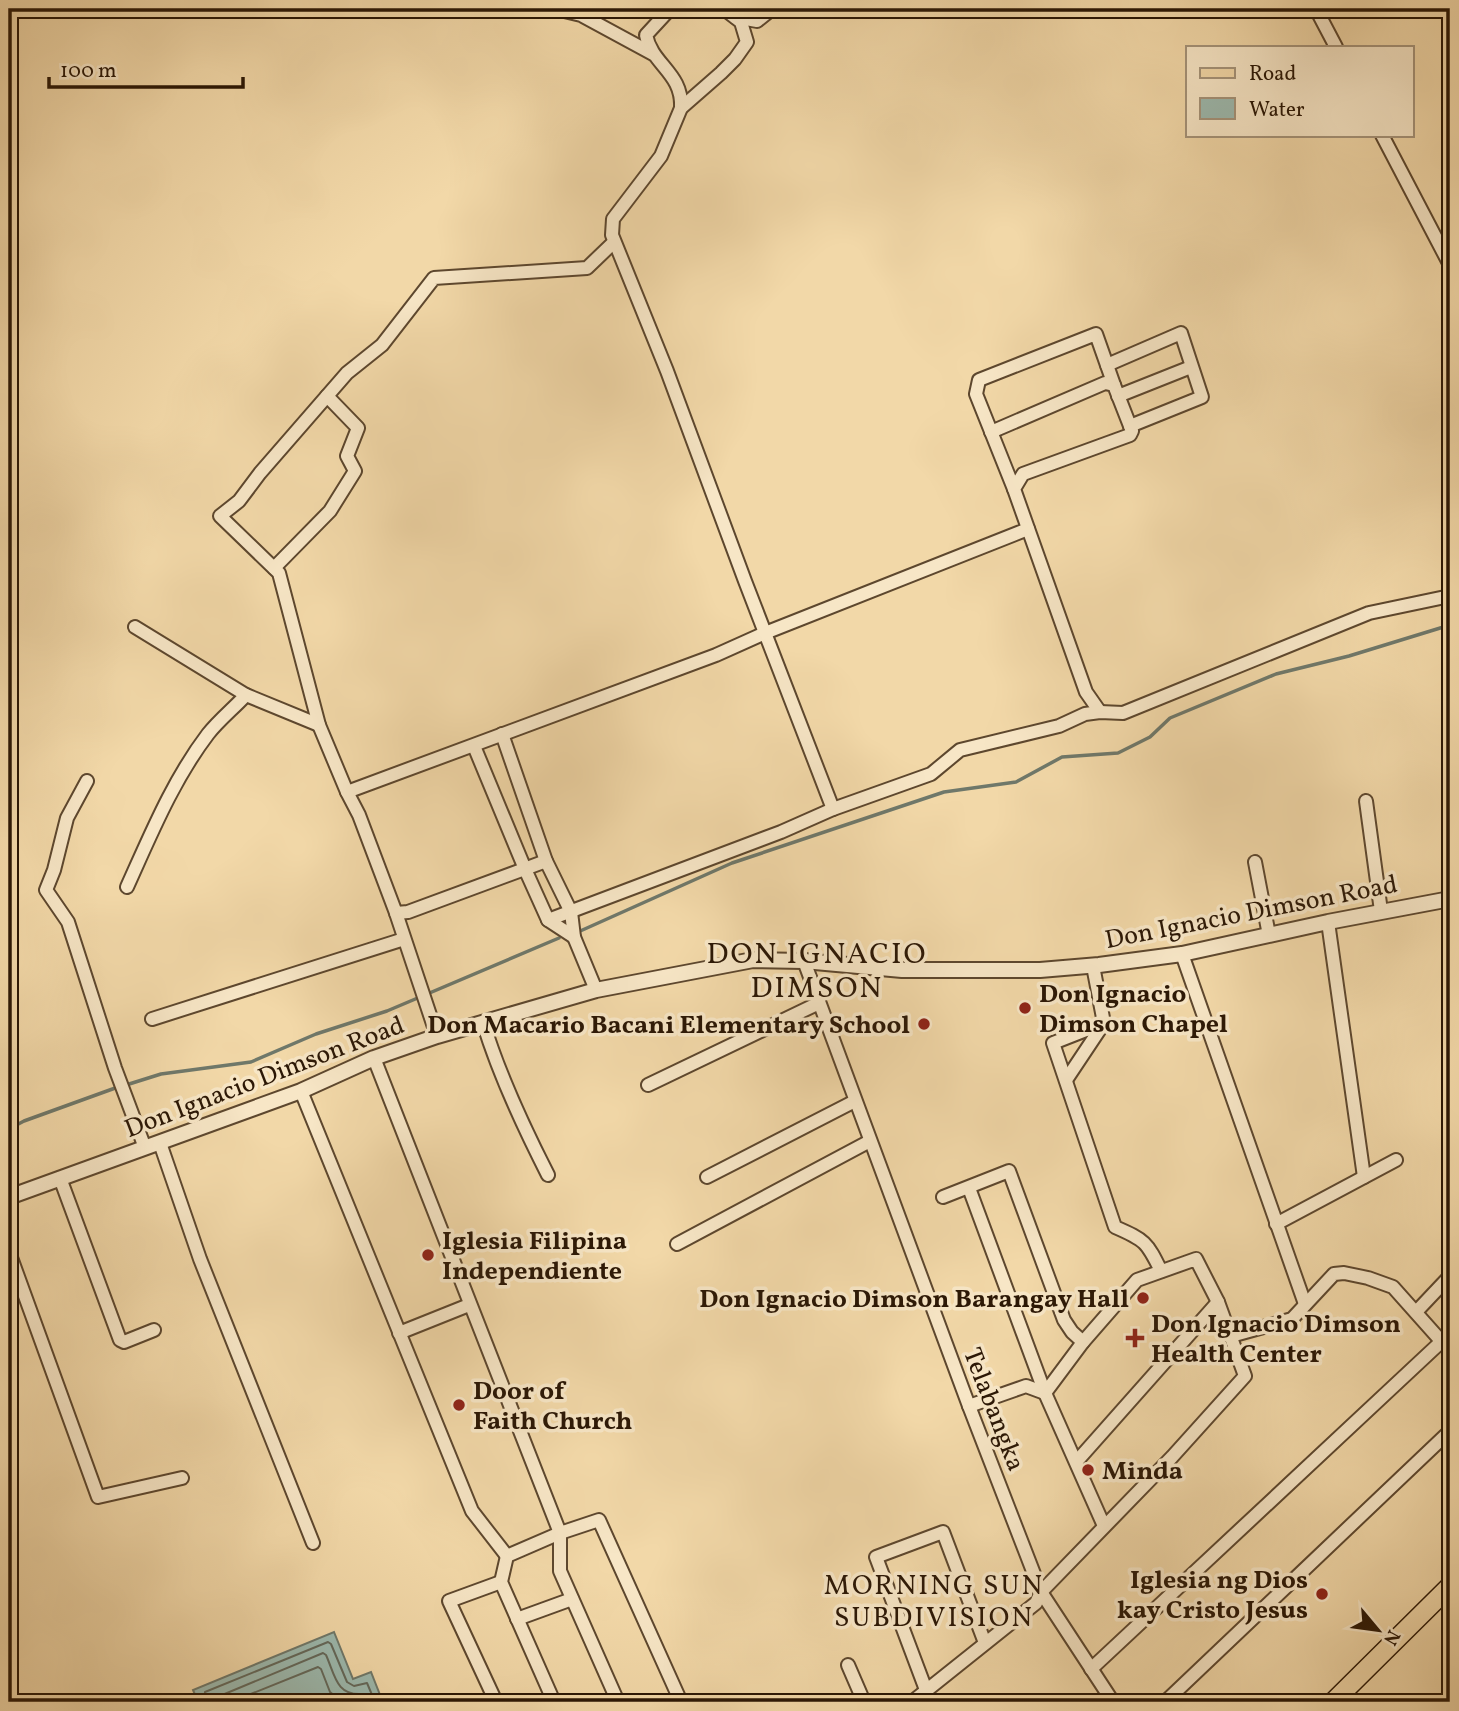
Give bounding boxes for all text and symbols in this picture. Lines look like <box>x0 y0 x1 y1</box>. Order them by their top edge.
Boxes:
scale bar <box>49 46 243 90</box>
legend <box>1186 46 1414 136</box>
text: 100 m <box>60 57 117 86</box>
text: Road <box>1249 60 1296 89</box>
text: Water <box>1249 96 1305 125</box>
street label: Don Ignacio Dimson Road <box>1102 867 1401 959</box>
district label: DON IGNACIO DIMSON <box>707 934 927 1010</box>
place label: Don Ignacio Dimson Chapel <box>1039 977 1228 1043</box>
marker: Don Ignacio Dimson Chapel <box>1017 1000 1033 1016</box>
street label: Don Ignacio Dimson Road <box>120 1008 410 1148</box>
place label: Don Macario Bacani Elementary School <box>427 1008 910 1044</box>
marker: Don Macario Bacani Elementary School <box>916 1016 932 1032</box>
place label: Iglesia Filipina Independiente <box>442 1224 627 1290</box>
marker: Iglesia Filipina Independiente <box>420 1247 436 1263</box>
place label: Don Ignacio Dimson Barangay Hall <box>699 1282 1129 1318</box>
marker: Don Ignacio Dimson Barangay Hall <box>1135 1290 1151 1306</box>
place label: Don Ignacio Dimson Health Center <box>1151 1307 1401 1373</box>
marker: Don Ignacio Dimson Health Center <box>1125 1328 1145 1348</box>
street label: Telabangka <box>953 1343 1033 1477</box>
place label: Door of Faith Church <box>473 1374 632 1440</box>
marker: Door of Faith Church <box>451 1397 467 1413</box>
place label: Minda <box>1102 1454 1183 1490</box>
marker: Minda <box>1080 1462 1096 1478</box>
place label: Iglesia ng Dios kay Cristo Jesus <box>1117 1563 1308 1629</box>
district label: MORNING SUN SUBDIVISION <box>824 1567 1044 1638</box>
marker: Iglesia ng Dios kay Cristo Jesus <box>1314 1586 1330 1602</box>
north arrow <box>1344 1596 1414 1666</box>
text: N <box>1376 1625 1406 1650</box>

